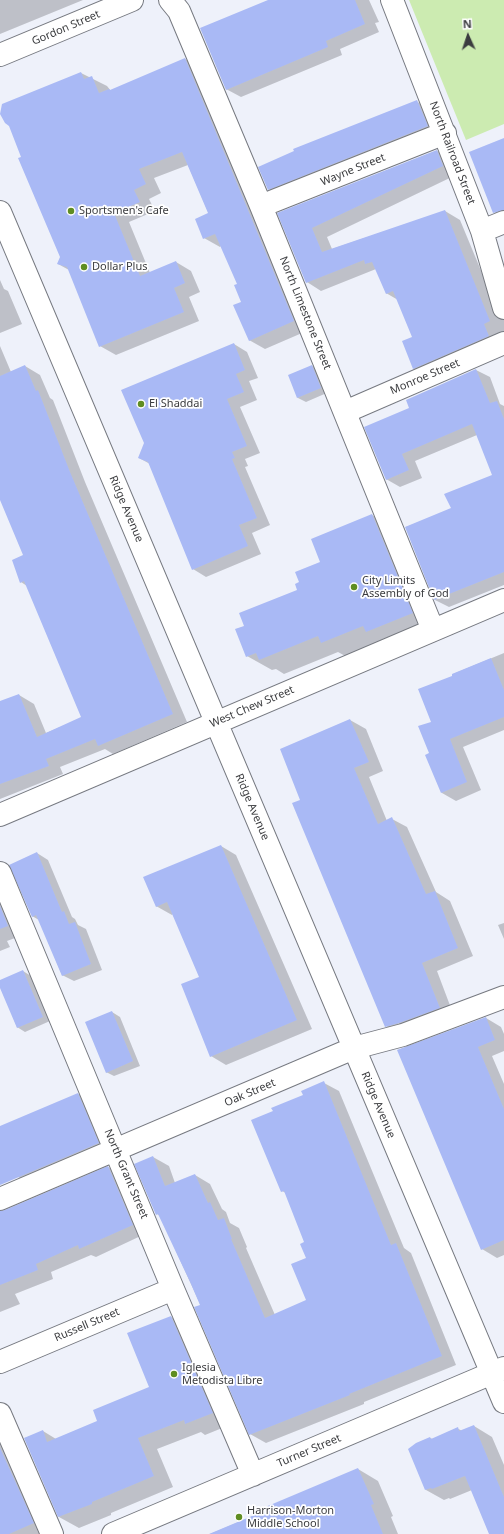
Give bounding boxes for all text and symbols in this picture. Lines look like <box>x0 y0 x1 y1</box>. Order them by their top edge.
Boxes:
street label: Gordon Street <box>30 8 102 48</box>
north arrow <box>448 16 488 56</box>
text: N <box>462 16 472 31</box>
street label: North Railroad Street <box>426 100 478 206</box>
street label: Wayne Street <box>319 151 387 189</box>
place label: Sportsmen's Cafe <box>79 204 169 218</box>
marker: Sportsmen's Cafe <box>66 206 76 216</box>
street label: North Limestone Street <box>276 255 334 371</box>
place label: Dollar Plus <box>92 260 147 274</box>
marker: Dollar Plus <box>79 262 89 272</box>
street label: Monroe Street <box>388 356 462 398</box>
place label: El Shaddai <box>149 397 202 411</box>
marker: El Shaddai <box>136 399 146 409</box>
street label: Ridge Avenue <box>106 474 146 544</box>
place label: City Limits Assembly of God <box>362 574 449 600</box>
marker: City Limits Assembly of God <box>349 582 359 592</box>
street label: West Chew Street <box>208 683 296 731</box>
street label: Ridge Avenue <box>232 772 272 842</box>
street label: Ridge Avenue <box>358 1070 398 1140</box>
street label: Oak Street <box>222 1076 278 1110</box>
street label: North Grant Street <box>101 1127 151 1221</box>
street label: Russell Street <box>52 1305 122 1345</box>
place label: Iglesia Metodista Libre <box>182 1361 263 1387</box>
marker: Iglesia Metodista Libre <box>169 1369 179 1379</box>
street label: Turner Street <box>275 1432 343 1470</box>
place label: Harrison-Morton Middle School <box>247 1504 334 1530</box>
marker: Harrison-Morton Middle School <box>234 1512 244 1522</box>

